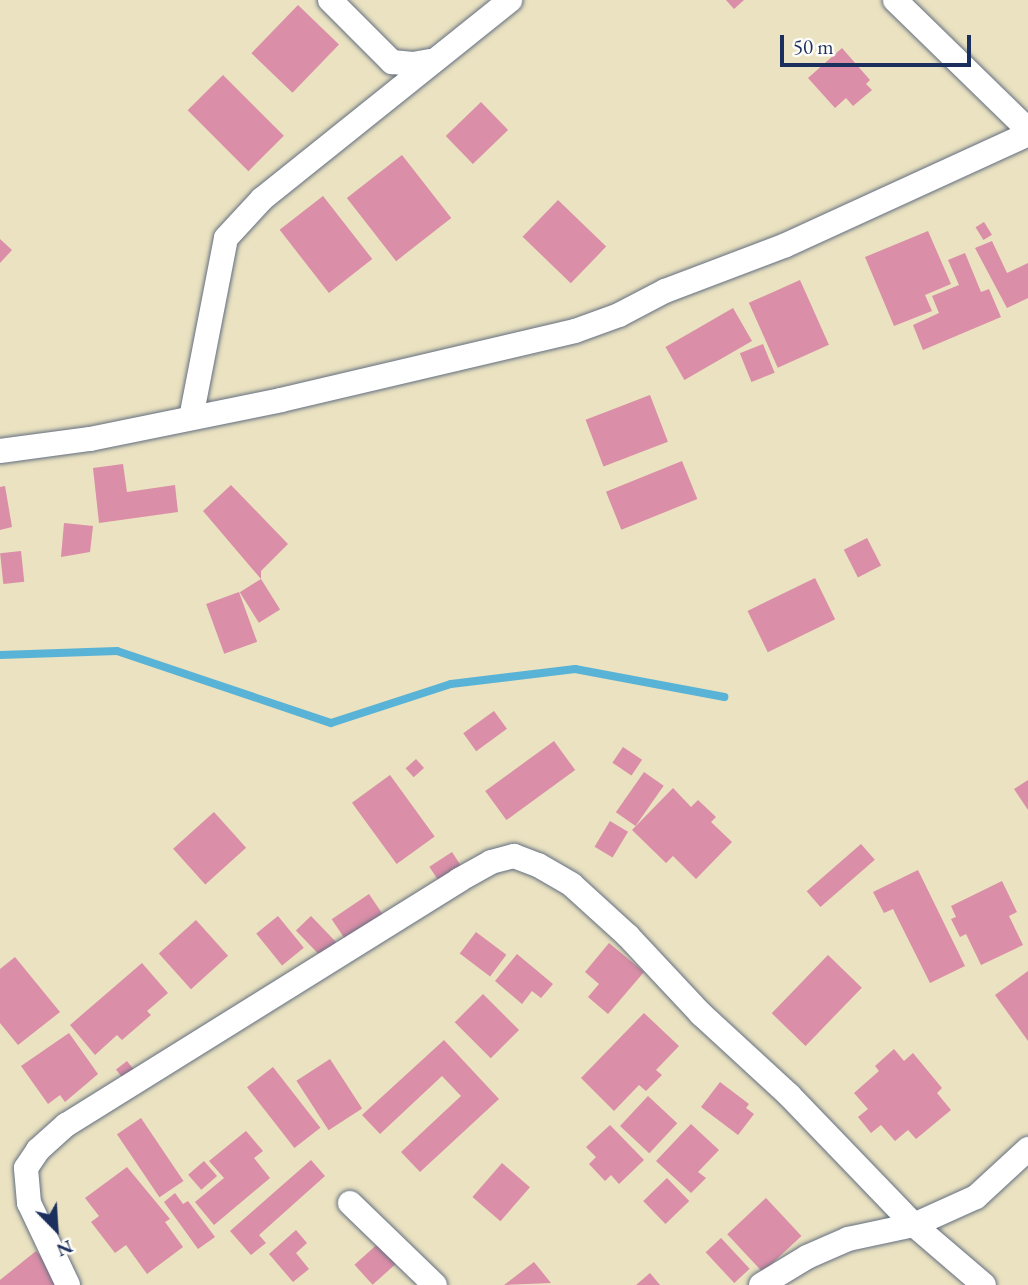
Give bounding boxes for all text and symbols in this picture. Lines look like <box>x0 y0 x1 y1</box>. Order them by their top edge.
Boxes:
scale bar <box>783 21 974 65</box>
text: 50 m <box>793 33 834 60</box>
north arrow <box>21 1194 91 1264</box>
text: N <box>53 1234 77 1263</box>

